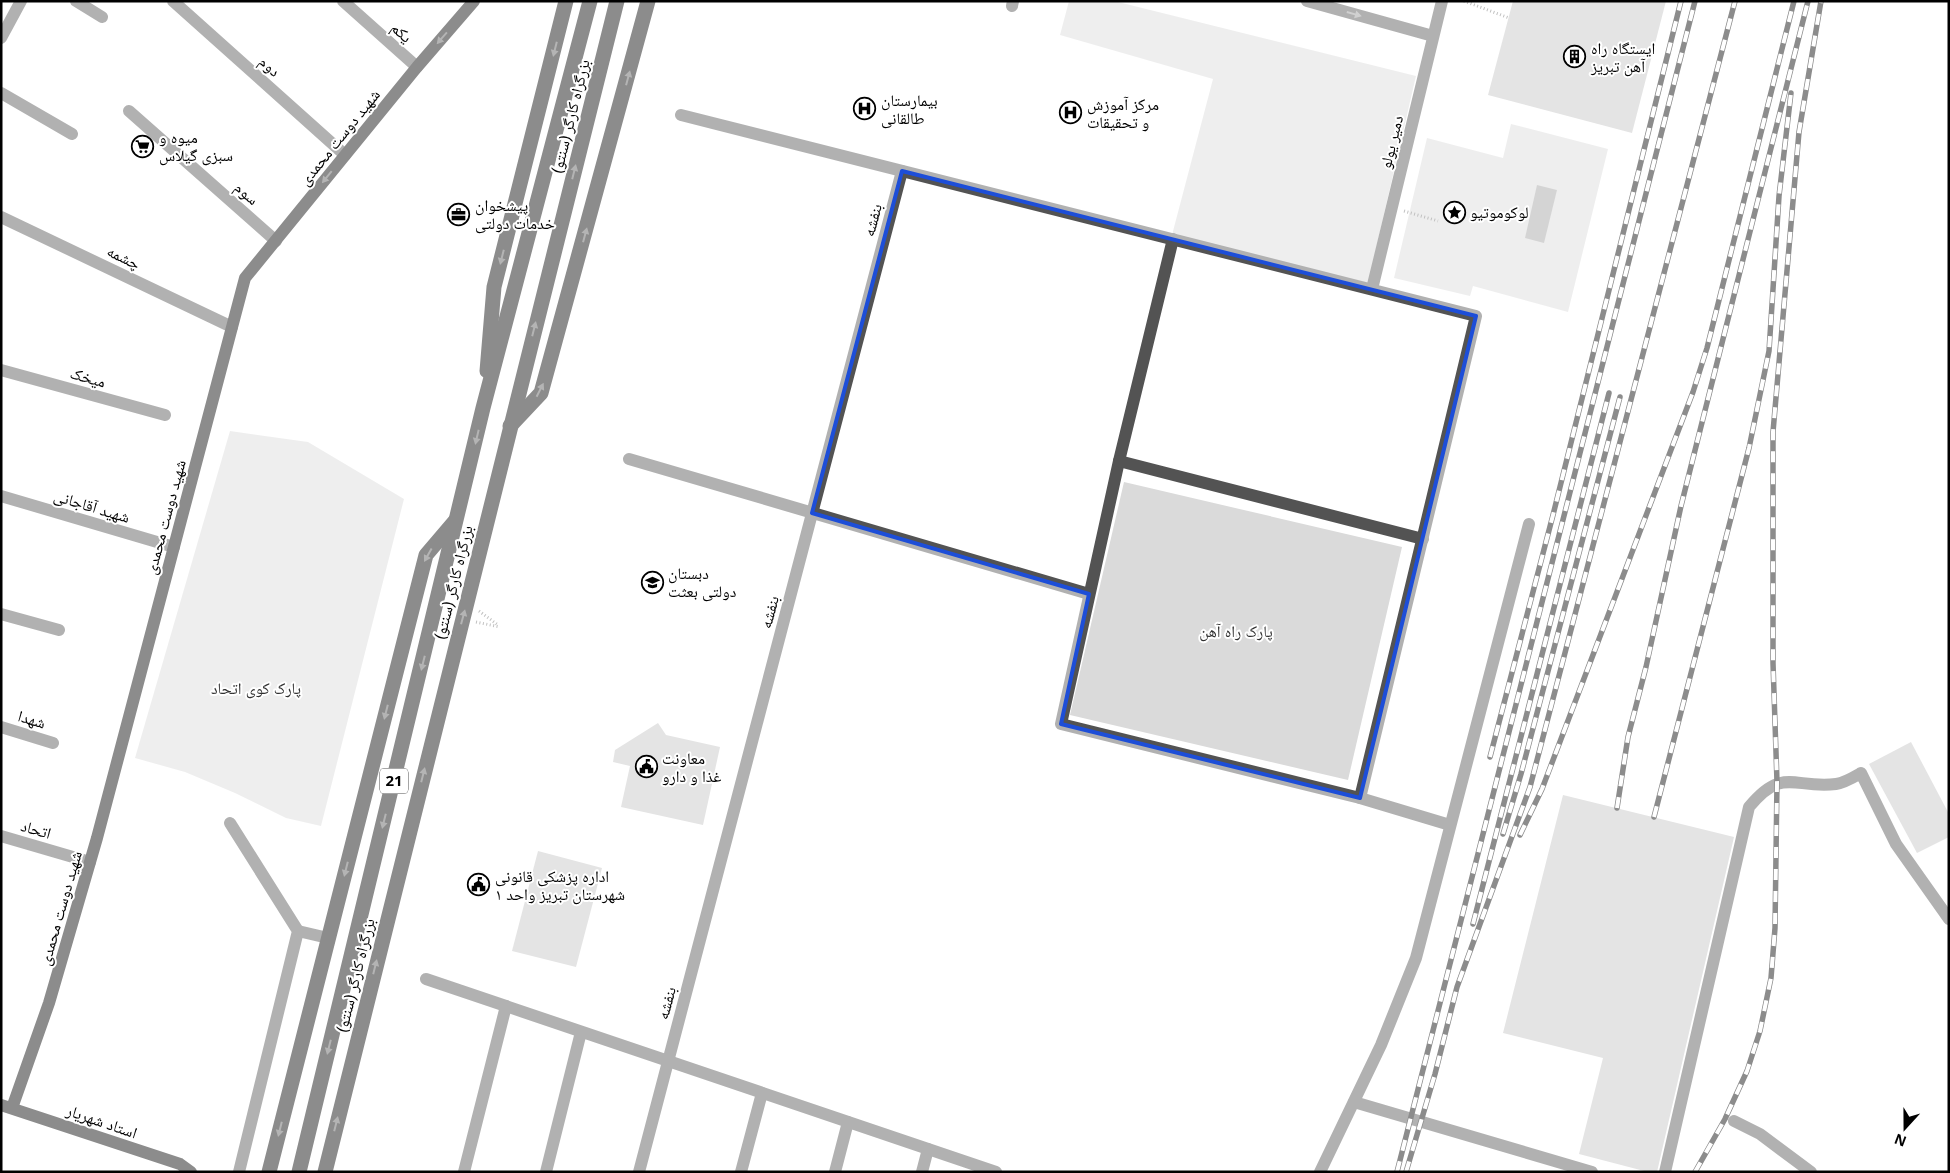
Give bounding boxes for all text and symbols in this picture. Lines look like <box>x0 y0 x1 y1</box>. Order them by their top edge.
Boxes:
one-way arrow <box>1346 11 1361 19</box>
street label: یکم <box>387 17 417 47</box>
one-way arrow <box>437 32 448 44</box>
place label: ایستگاه راه آهن تبریز <box>1590 37 1655 77</box>
one-way arrow <box>551 41 559 56</box>
building icon: ایستگاه راه آهن تبریز <box>1563 45 1587 69</box>
street label: دوم <box>254 50 286 82</box>
street label: بزرگراه کارگر (سنتو) <box>545 57 595 175</box>
one-way arrow <box>624 70 632 85</box>
street label: شهید دوست محمدی <box>293 84 385 190</box>
place label: بیمارستان طالقانی <box>881 89 938 129</box>
place label: مرکز آموزش و تحقیقات <box>1087 93 1159 133</box>
hospital icon: بیمارستان طالقانی <box>853 97 877 121</box>
hospital icon: مرکز آموزش و تحقیقات <box>1059 101 1083 125</box>
street label: دمیر یولو <box>1374 113 1408 171</box>
place label: میوه و سبزی گیلاس <box>159 126 233 166</box>
supermarket icon: میوه و سبزی گیلاس <box>131 134 155 158</box>
one-way arrow <box>570 164 578 179</box>
one-way arrow <box>322 170 333 183</box>
street label: سوم <box>230 176 264 210</box>
place label: پیشخوان خدمات دولتی <box>475 194 555 234</box>
place icon: لوکوموتیو <box>1442 200 1466 224</box>
street label: بنفشه <box>857 201 887 239</box>
place label: لوکوموتیو <box>1470 201 1529 223</box>
office icon: پیشخوان خدمات دولتی <box>447 202 471 226</box>
one-way arrow <box>581 227 589 242</box>
street label: چشمه <box>104 240 144 274</box>
one-way arrow <box>497 250 505 265</box>
one-way arrow <box>530 321 538 337</box>
street label: میخک <box>68 361 108 393</box>
one-way arrow <box>536 383 544 398</box>
one-way arrow <box>473 429 481 444</box>
street label: شهید دوست محمدی <box>139 457 191 577</box>
street label: شهید آقاجانی <box>51 484 133 528</box>
street label: بزرگراه کارگر (سنتو) <box>428 523 478 641</box>
one-way arrow <box>424 548 432 563</box>
place label: دبستان دولتی بعثت <box>668 562 736 602</box>
school or university icon: دبستان دولتی بعثت <box>640 570 664 594</box>
street label: بنفشه <box>754 593 784 631</box>
one-way arrow <box>459 610 467 625</box>
park label: پارک راه آهن <box>1199 620 1273 642</box>
one-way arrow <box>419 655 427 670</box>
park label: پارک کوی اتحاد <box>211 677 301 699</box>
street label: شهدا <box>15 704 49 734</box>
one-way arrow <box>382 704 390 719</box>
place label: معاونت غذا و دارو <box>662 747 721 787</box>
public building icon: معاونت غذا و دارو <box>634 755 658 779</box>
one-way arrow <box>419 767 427 783</box>
road number: 21 <box>380 768 408 794</box>
one-way arrow <box>380 813 388 828</box>
street label: اتحاد <box>18 814 54 844</box>
street label: شهید دوست محمدی <box>33 848 87 968</box>
one-way arrow <box>342 862 350 877</box>
place label: اداره پزشکی قانونی شهرستان تبریز واحد ۱ <box>495 865 625 905</box>
public building icon: اداره پزشکی قانونی شهرستان تبریز واحد ۱ <box>467 873 491 897</box>
street label: بزرگراه کارگر (سنتو) <box>330 916 380 1034</box>
one-way arrow <box>372 959 380 974</box>
street label: بنفشه <box>651 984 681 1022</box>
one-way arrow <box>325 1039 333 1054</box>
street label: استاد شهریار <box>63 1098 140 1143</box>
north arrow <box>1880 1103 1930 1153</box>
one-way arrow <box>332 1117 340 1132</box>
one-way arrow <box>276 1121 284 1136</box>
text: N <box>1891 1130 1909 1152</box>

